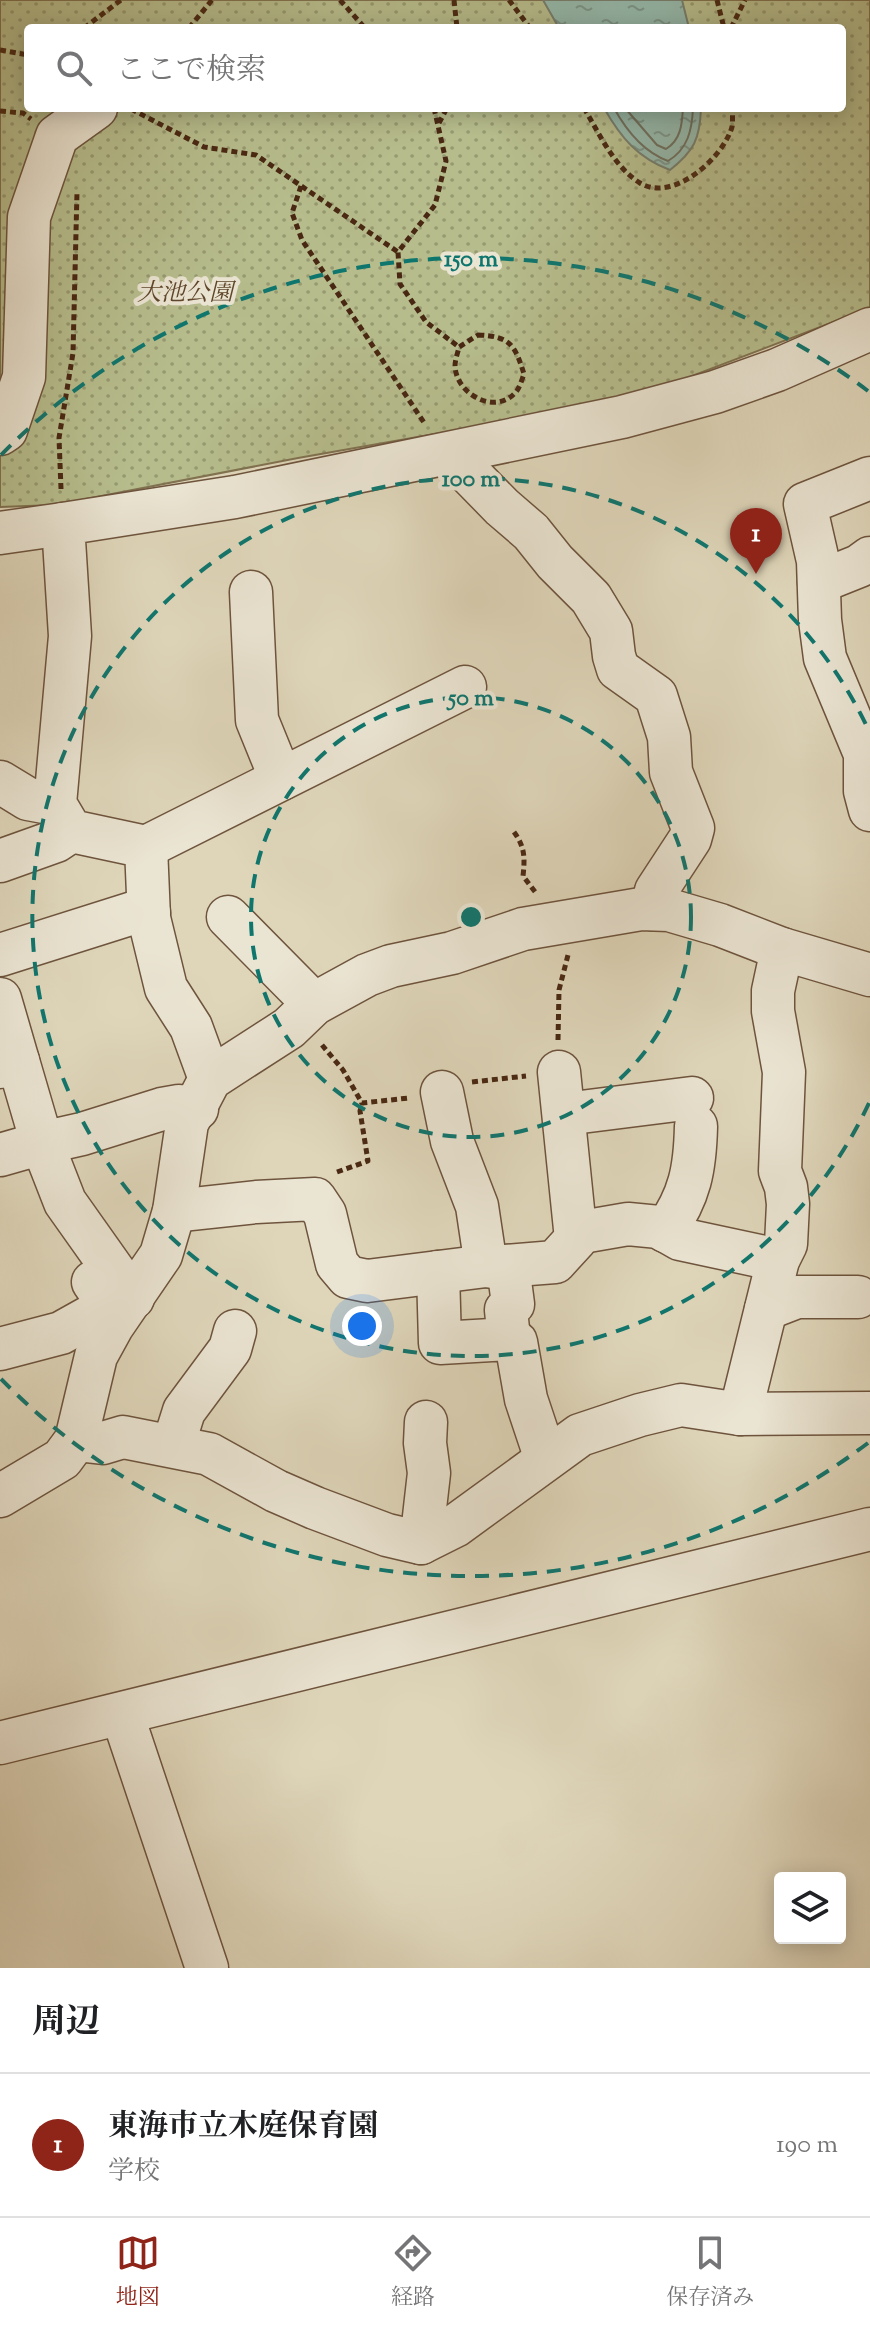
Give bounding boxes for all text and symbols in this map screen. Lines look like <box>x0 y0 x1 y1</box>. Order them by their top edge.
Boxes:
search box <box>24 24 846 112</box>
icon: search <box>52 46 96 90</box>
text: ここで検索 <box>116 50 266 93</box>
text: 150 m <box>444 243 498 277</box>
park label: 大池公園 <box>137 277 237 311</box>
text: 100 m <box>442 463 500 497</box>
pin: 1 <box>730 508 782 574</box>
text: 50 m <box>446 682 494 716</box>
centre of rings <box>457 903 485 931</box>
your location <box>342 1306 382 1346</box>
map controls <box>774 1872 846 1944</box>
button: layers <box>774 1872 846 1944</box>
text: 周辺 <box>32 1999 100 2048</box>
text: 東海市立木庭保育園 <box>108 2106 378 2149</box>
text: 1 <box>54 2127 62 2164</box>
text: 190 m <box>776 2127 838 2164</box>
text: 学校 <box>108 2154 160 2191</box>
tab: 地図 <box>116 2231 160 2315</box>
tab: 経路 <box>391 2231 435 2315</box>
tab: 保存済み <box>666 2231 754 2315</box>

